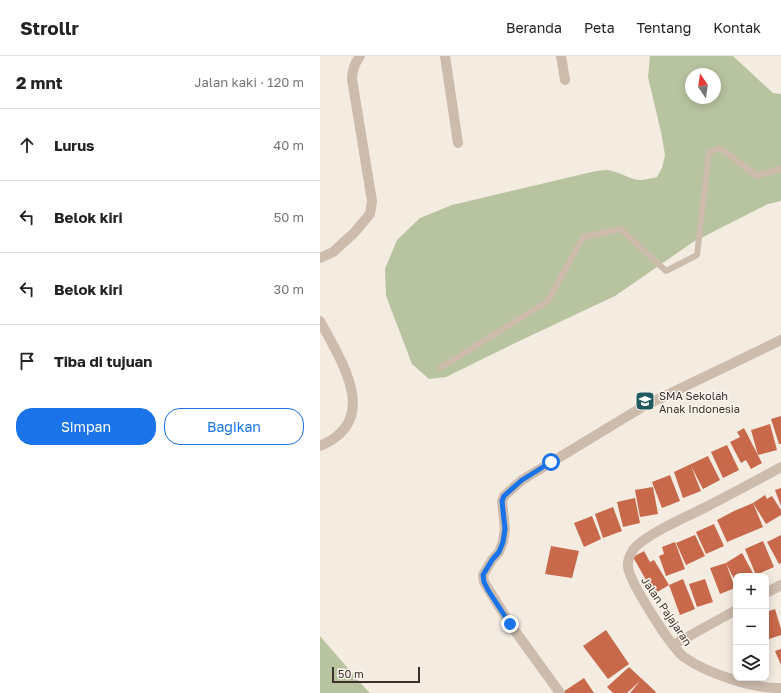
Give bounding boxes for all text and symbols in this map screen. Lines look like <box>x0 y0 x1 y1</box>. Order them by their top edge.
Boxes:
text: Strollr <box>20 16 79 39</box>
text: Beranda <box>506 19 562 36</box>
text: Peta <box>584 19 615 36</box>
text: Tentang <box>637 19 691 36</box>
text: Kontak <box>713 19 761 36</box>
north arrow <box>685 68 721 104</box>
text: 2 mnt <box>16 72 63 93</box>
text: Jalan kaki · 120 m <box>194 74 304 90</box>
icon: ahead <box>16 134 38 156</box>
text: Lurus <box>54 136 95 154</box>
text: 40 m <box>273 137 304 153</box>
icon: left <box>16 206 38 228</box>
text: Belok kiri <box>54 208 123 226</box>
text: 50 m <box>274 209 304 225</box>
icon: left <box>16 278 38 300</box>
text: Belok kiri <box>54 280 123 298</box>
text: 30 m <box>274 281 304 297</box>
icon: arrive <box>16 350 38 372</box>
text: Tiba di tujuan <box>54 352 152 370</box>
place label: SMA Sekolah Anak Indonesia <box>659 389 740 415</box>
school or university icon: SMA Sekolah Anak Indonesia <box>634 390 656 412</box>
button: Simpan <box>16 408 156 445</box>
button: Bagikan <box>164 408 304 445</box>
route start <box>542 453 560 471</box>
map controls <box>733 573 769 681</box>
button: + <box>733 573 769 609</box>
street label: Jalan Pajajaran <box>639 574 695 648</box>
button: − <box>733 609 769 645</box>
route end <box>501 615 519 633</box>
button: layers <box>733 645 769 681</box>
scale bar <box>332 665 420 684</box>
text: 50 m <box>338 667 364 680</box>

